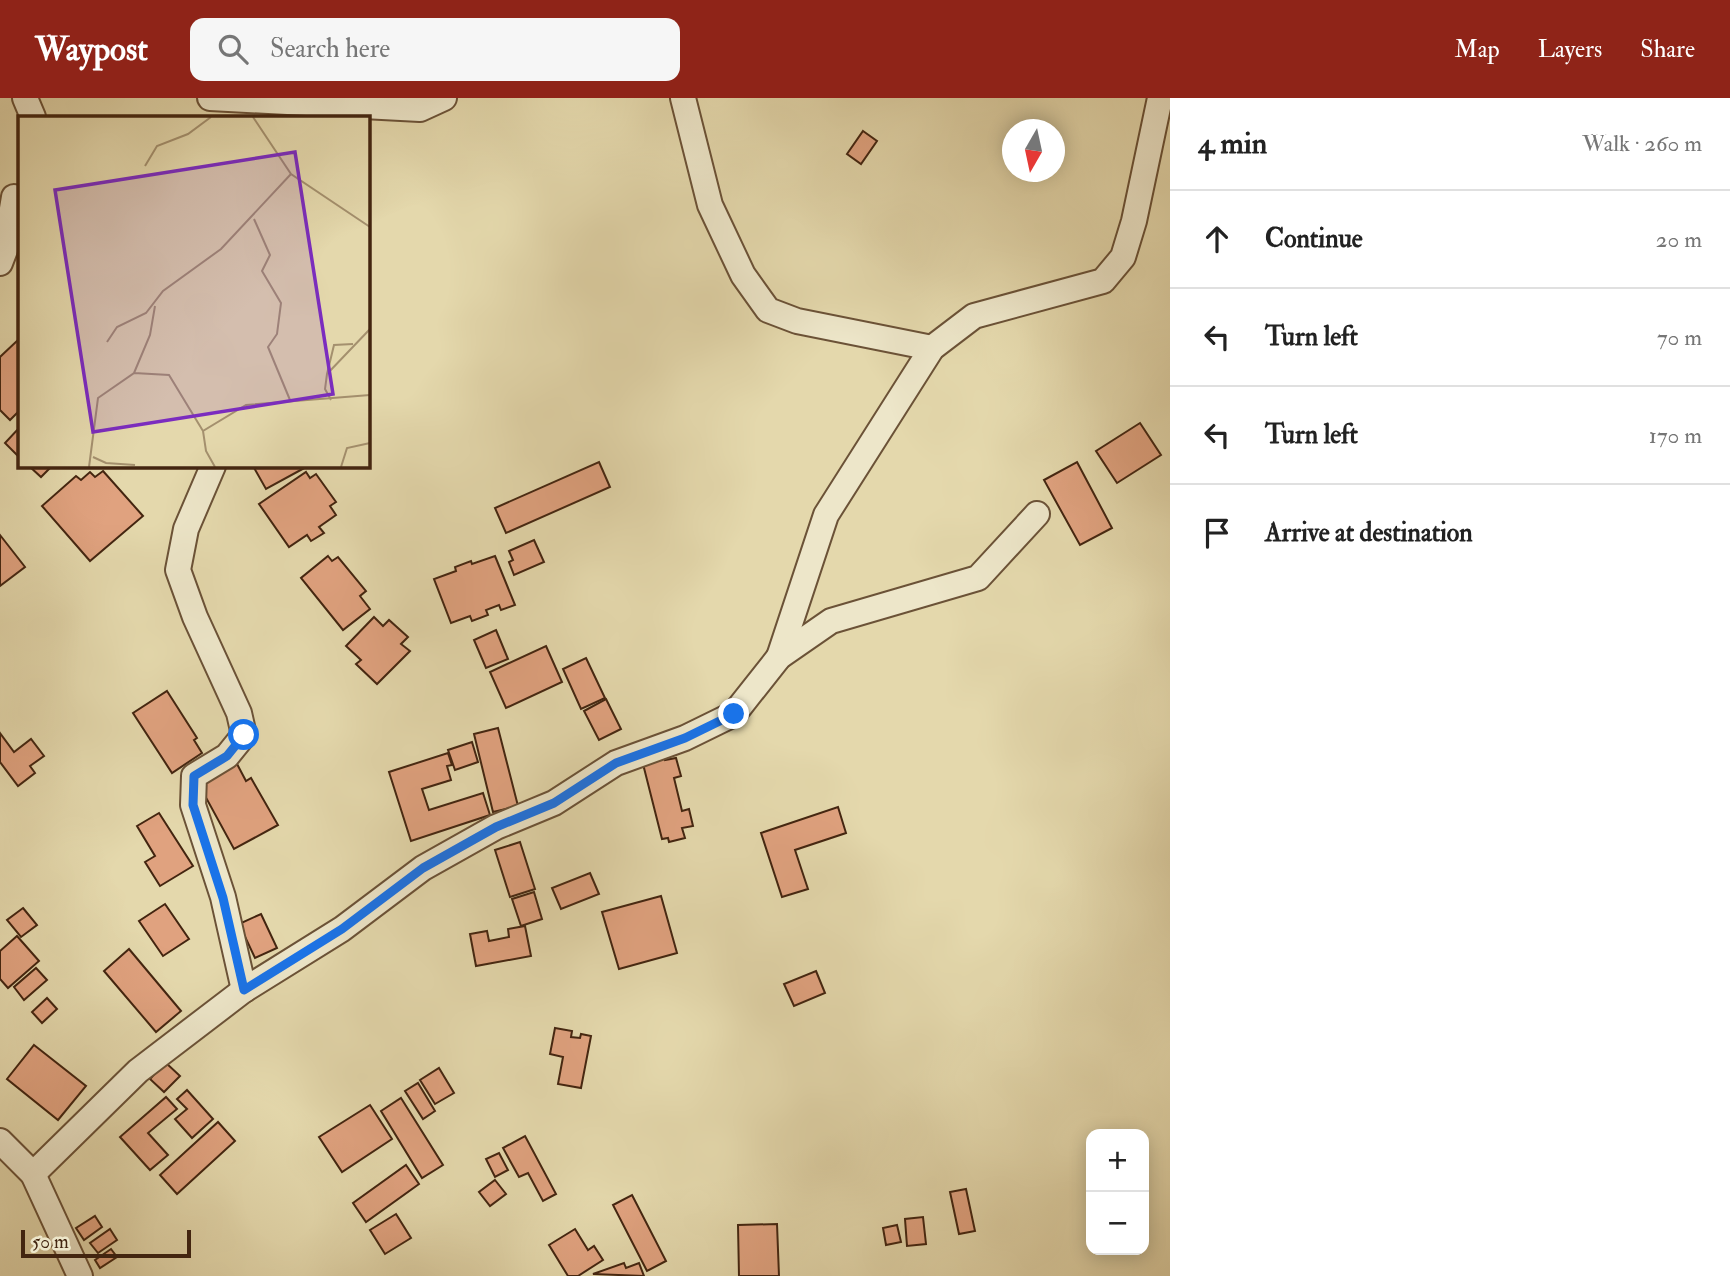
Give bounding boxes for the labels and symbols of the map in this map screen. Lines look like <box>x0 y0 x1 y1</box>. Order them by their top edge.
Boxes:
inset map <box>18 116 369 467</box>
north arrow <box>1002 119 1065 182</box>
route end <box>718 698 749 729</box>
route start <box>228 719 259 750</box>
scale bar <box>21 1227 191 1259</box>

